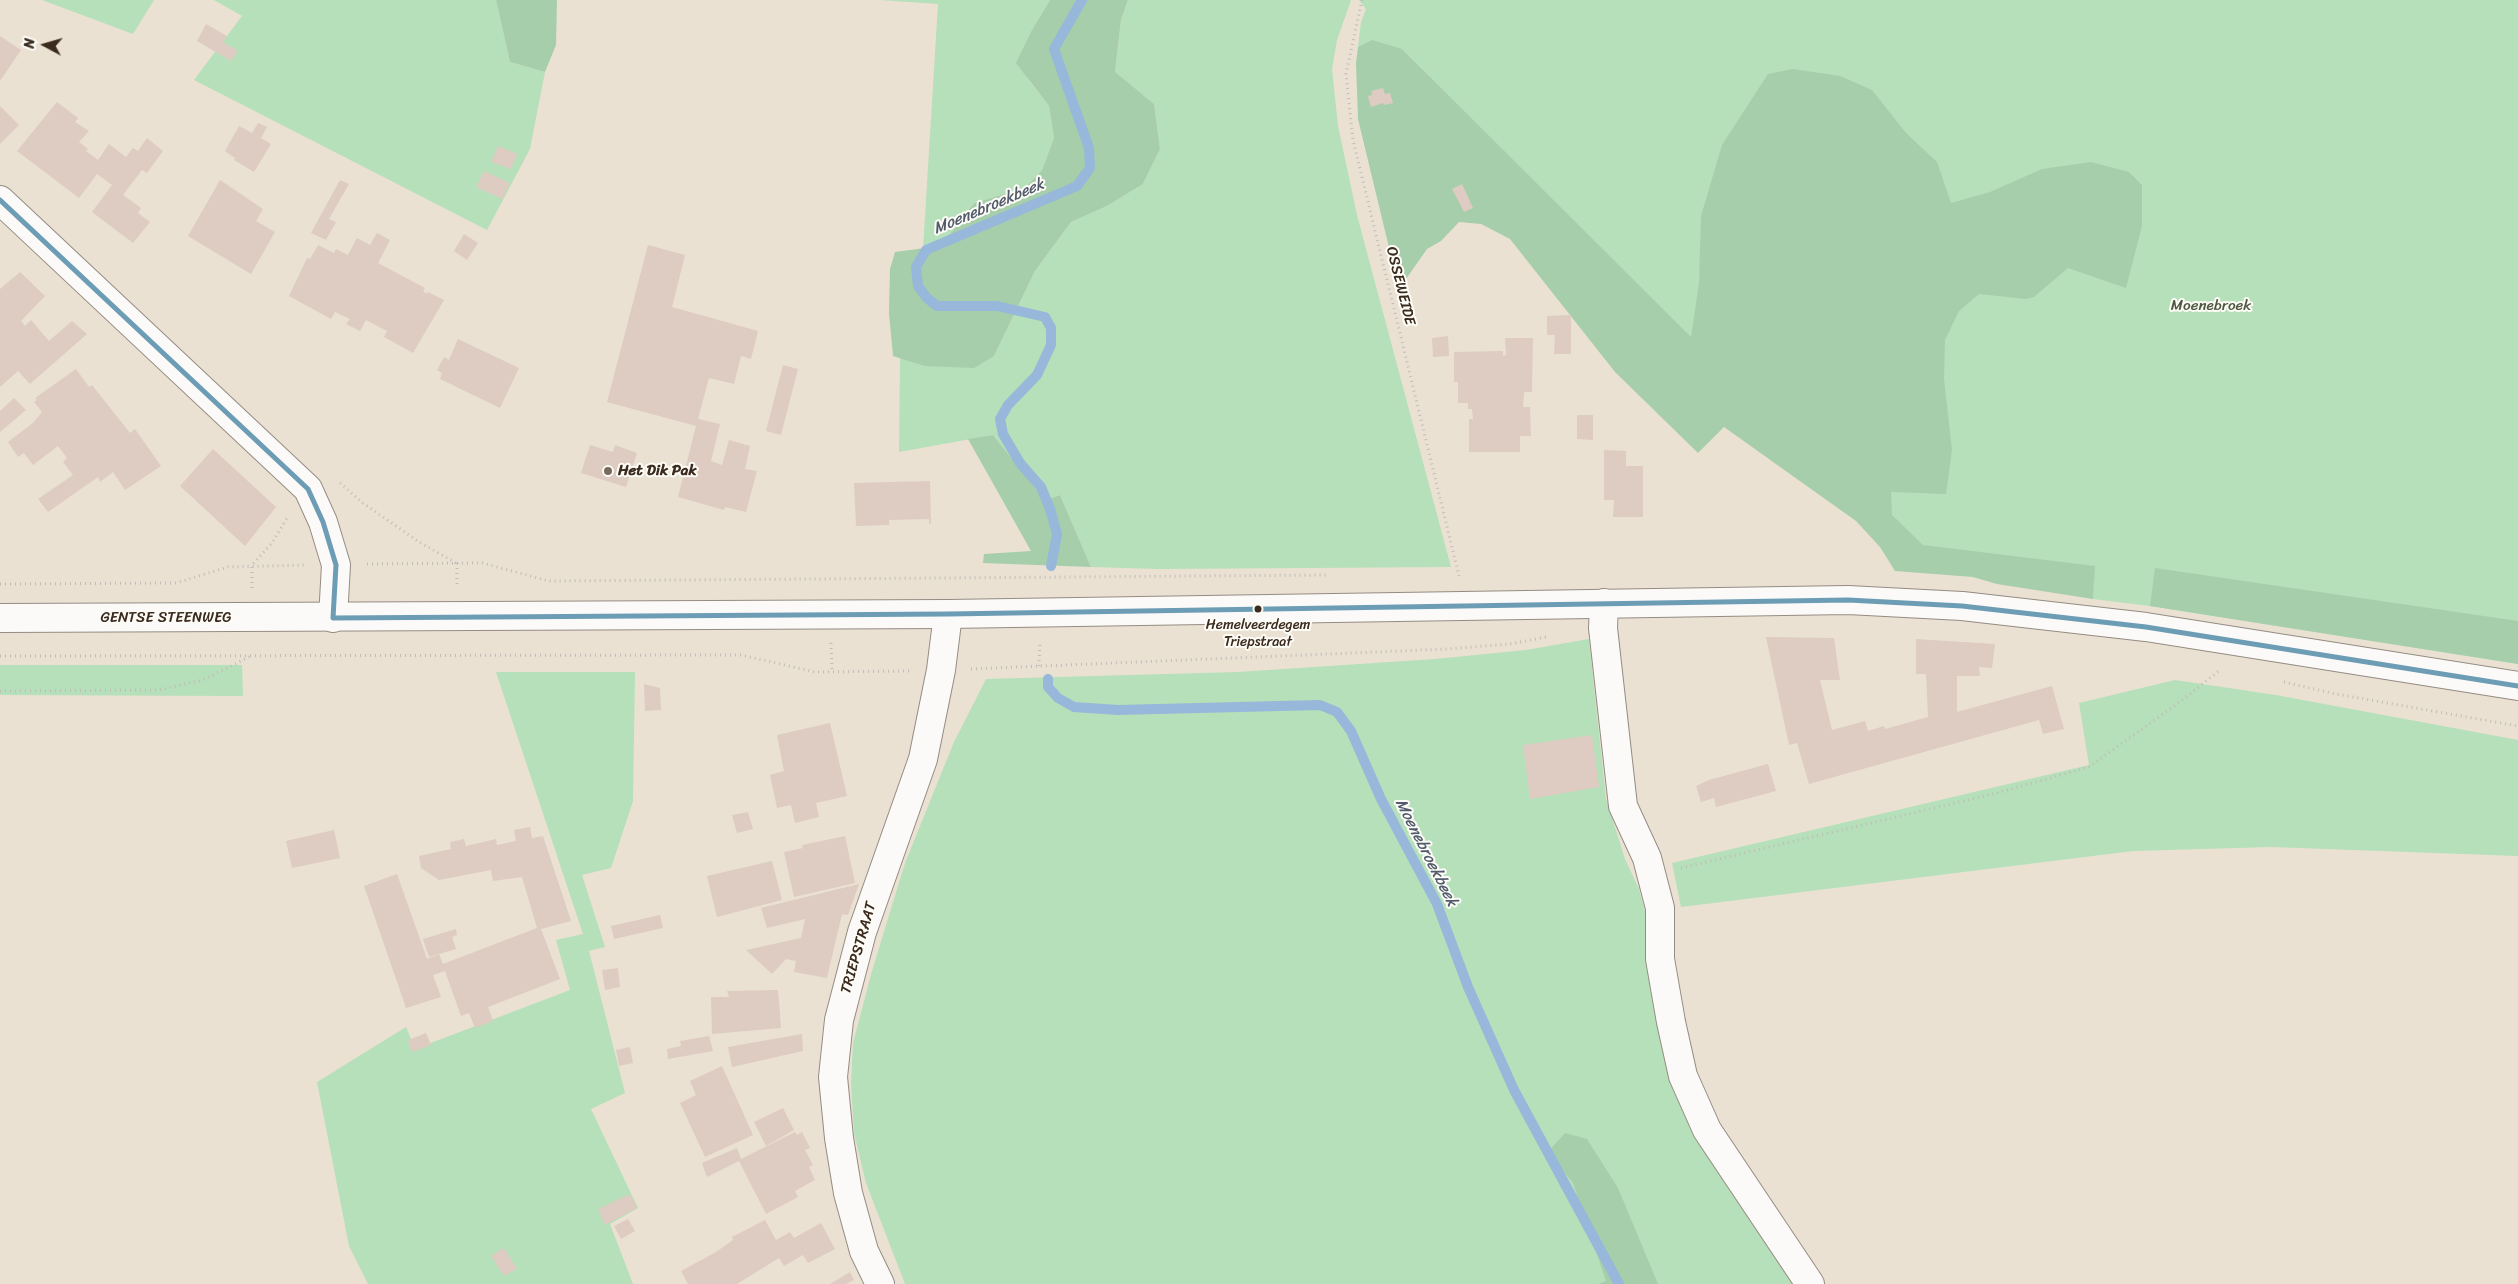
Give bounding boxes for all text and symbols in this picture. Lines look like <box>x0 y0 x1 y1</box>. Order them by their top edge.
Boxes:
north arrow <box>20 20 70 70</box>
text: N <box>17 37 43 50</box>
water label: Moenebroekbeek <box>931 175 1047 239</box>
street label: OSSEWEIDE <box>1382 245 1418 327</box>
park label: Moenebroek <box>2171 297 2251 315</box>
place label: Het Dik Pak <box>618 462 696 480</box>
marker: Het Dik Pak <box>602 465 614 477</box>
marker: Hemelveerdegem Triepstraat <box>1253 604 1263 614</box>
street label: GENTSE STEENWEG <box>100 609 232 627</box>
place label: Hemelveerdegem Triepstraat <box>1206 617 1310 650</box>
water label: Moenebroekbeek <box>1391 796 1461 910</box>
street label: TRIEPSTRAAT <box>837 900 881 996</box>

